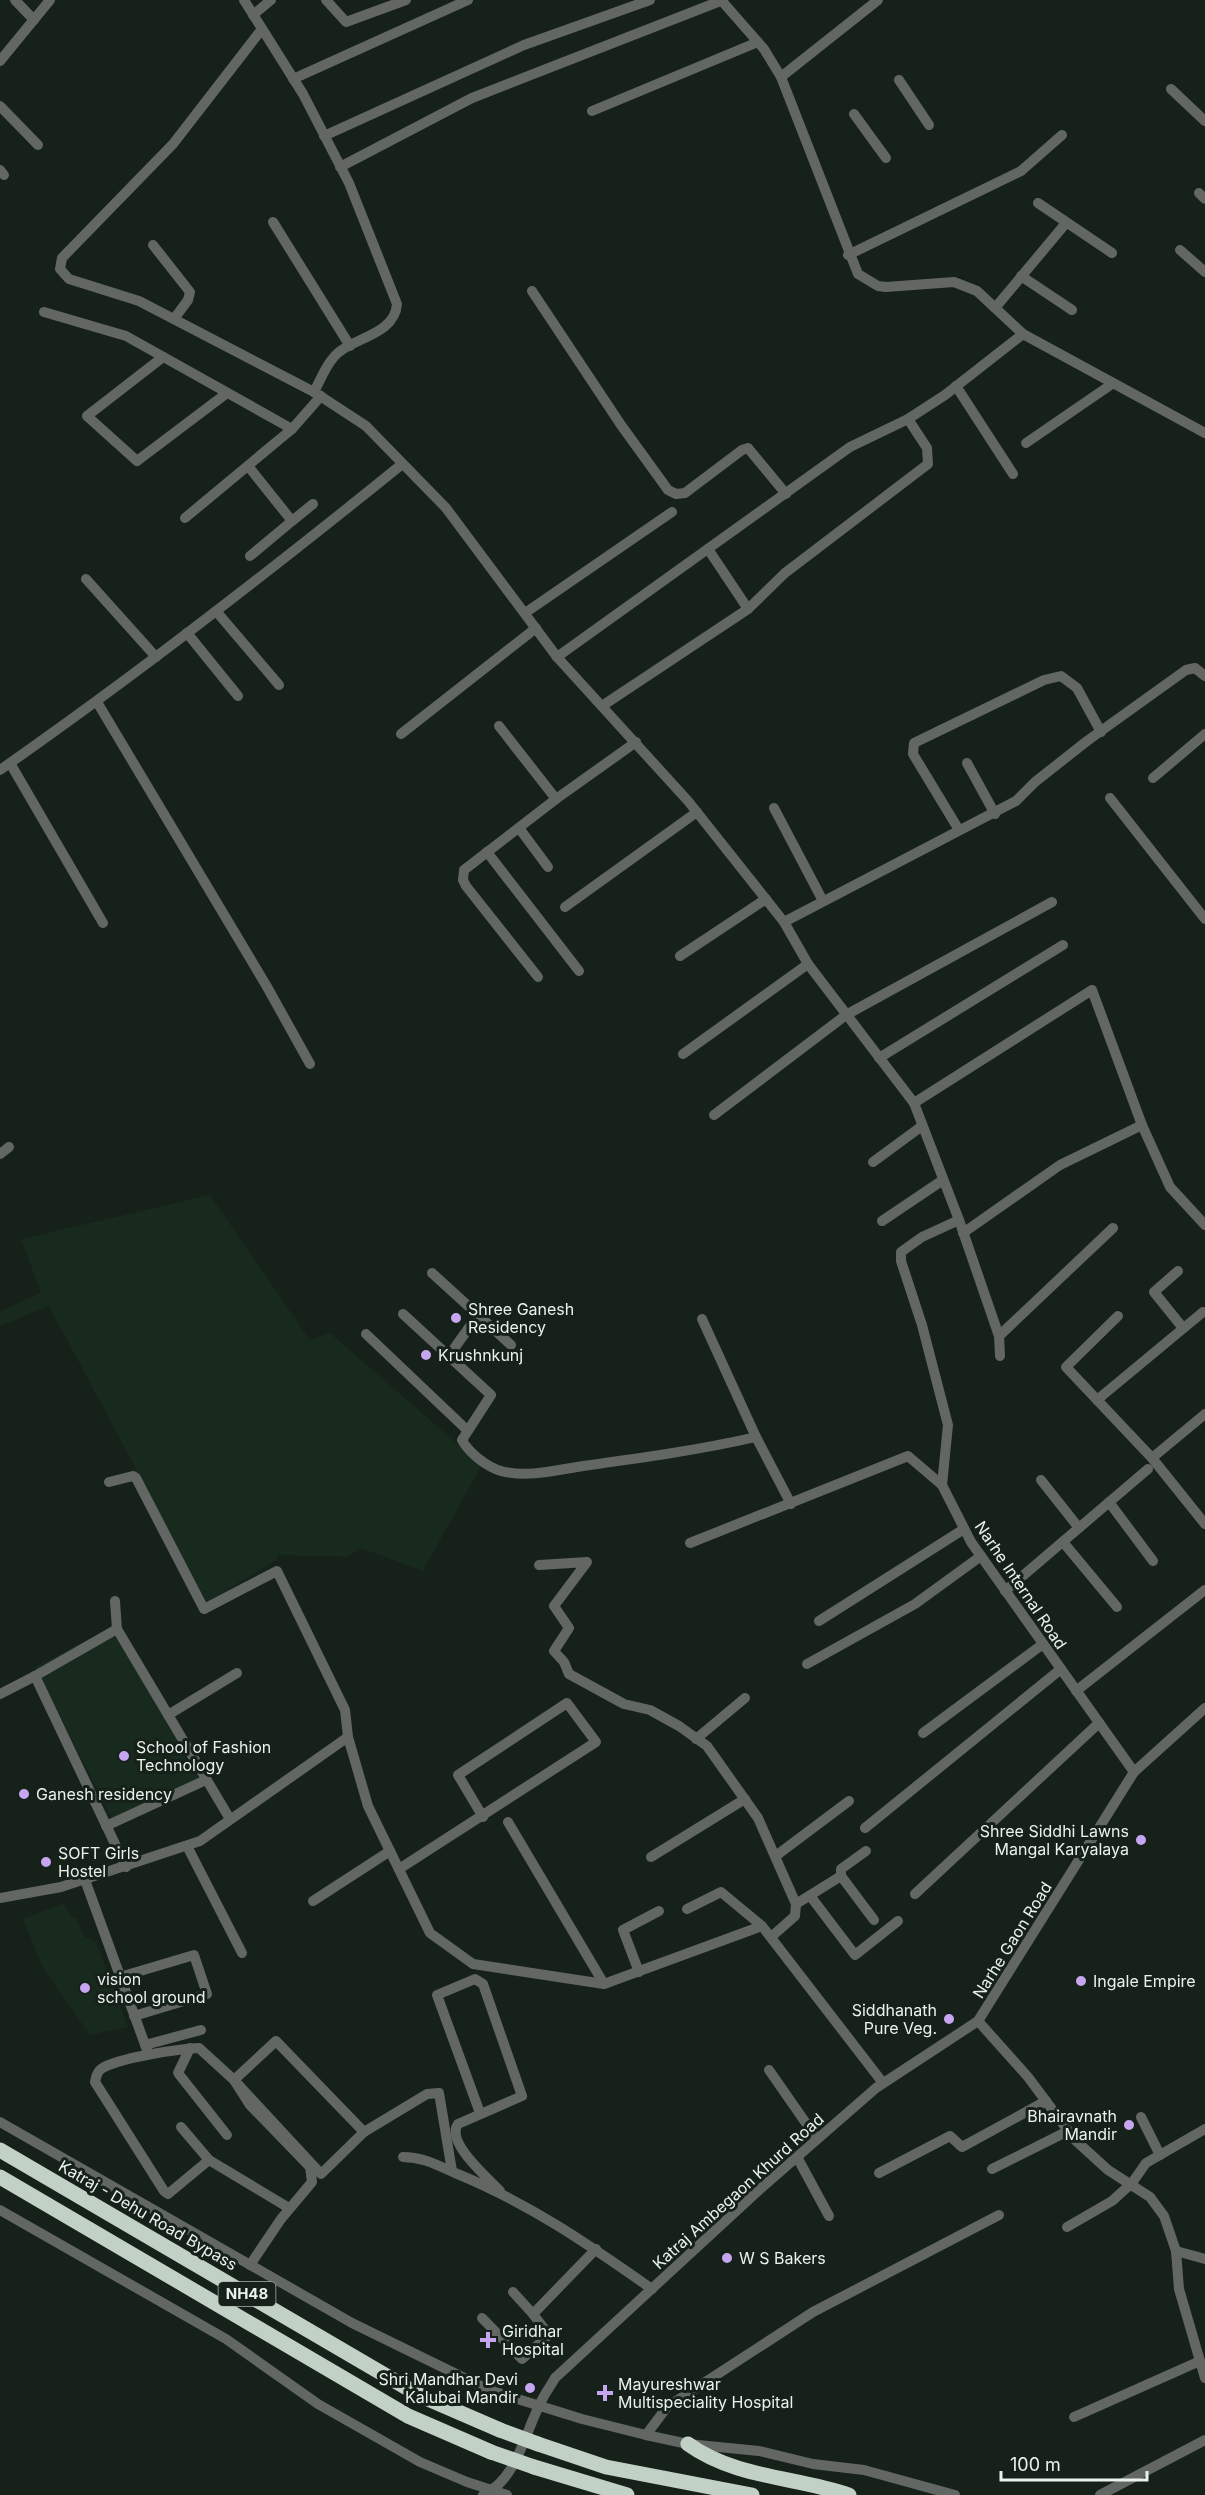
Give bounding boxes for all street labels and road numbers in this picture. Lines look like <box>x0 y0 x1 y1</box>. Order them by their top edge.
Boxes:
street label: Narhe Internal Road <box>971 1517 1071 1653</box>
street label: Narhe Gaon Road <box>968 1878 1056 2002</box>
street label: Katraj Ambegaon Khurd Road <box>648 2109 828 2273</box>
street label: Katraj - Dehu Road Bypass <box>55 2156 241 2274</box>
road number: NH48 <box>218 2282 276 2306</box>

